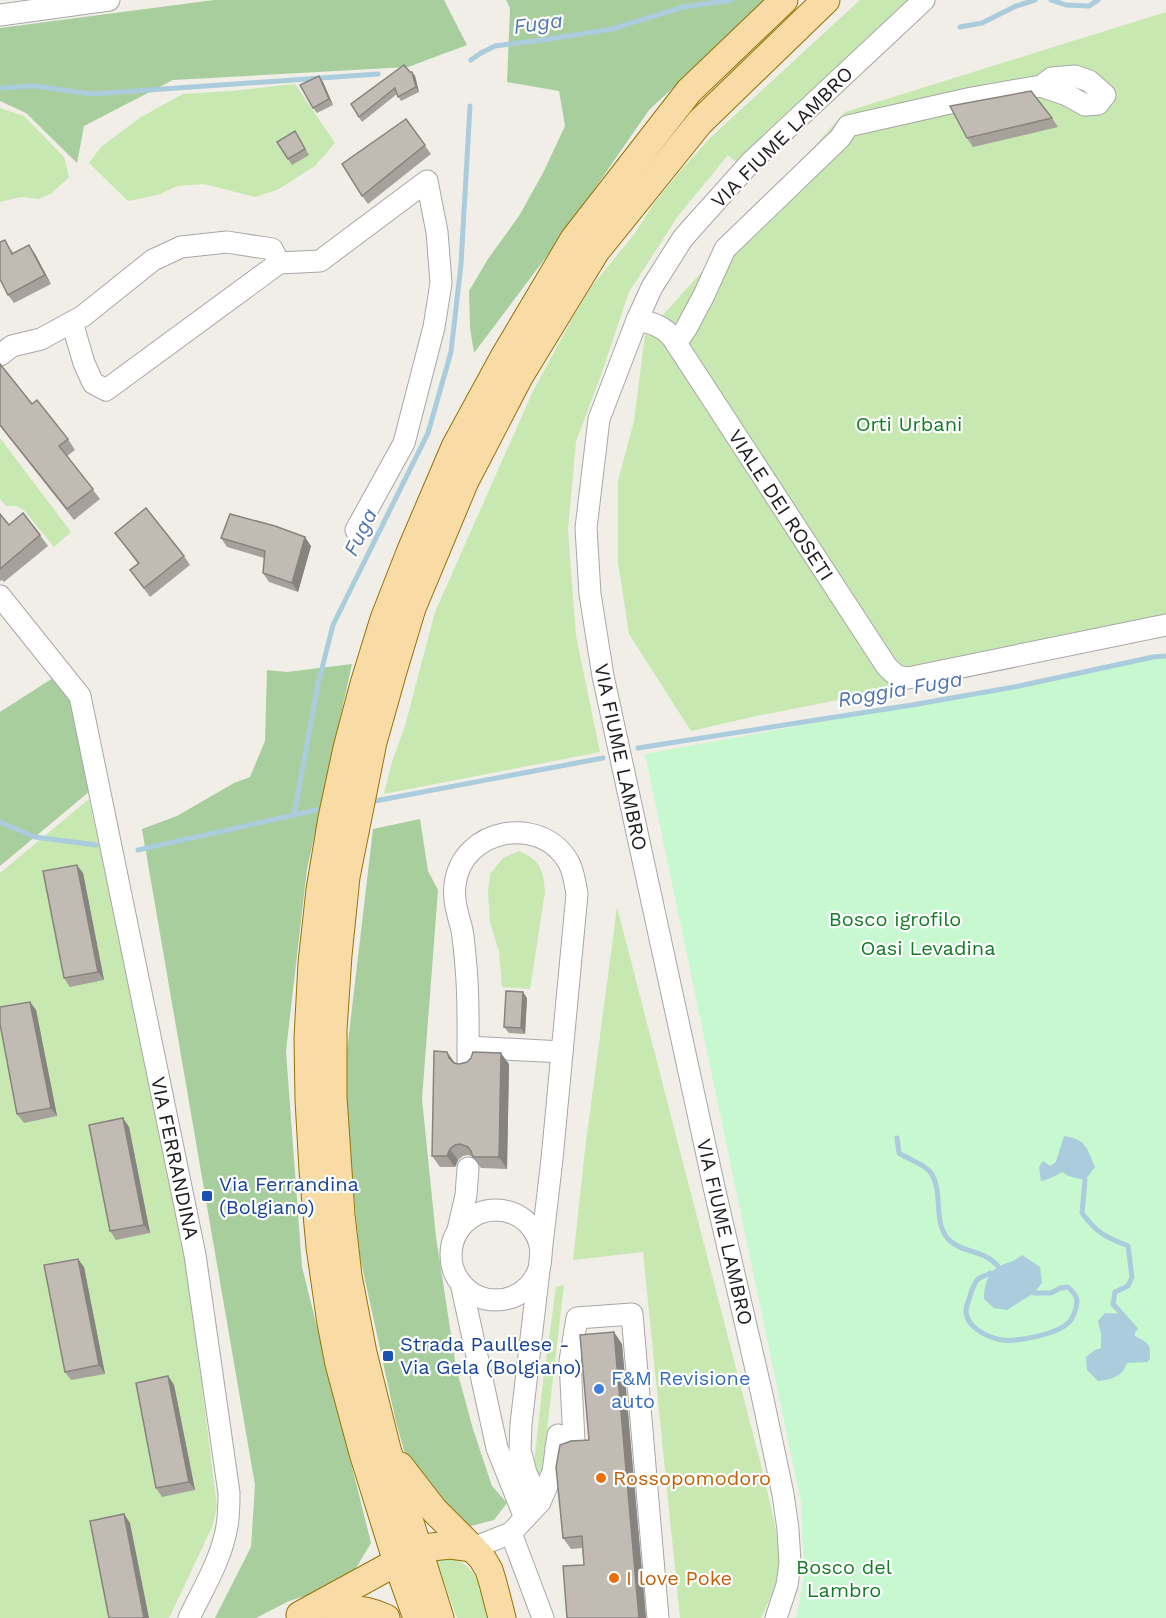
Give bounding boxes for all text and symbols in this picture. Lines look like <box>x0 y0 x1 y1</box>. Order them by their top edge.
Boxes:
water label: Fuga <box>512 7 564 39</box>
street label: VIA FIUME LAMBRO <box>706 61 858 213</box>
park label: Orti Urbani <box>856 412 962 436</box>
street label: VIALE DEI ROSETI <box>723 425 839 585</box>
water label: Fuga <box>338 504 382 560</box>
street label: VIA FIUME LAMBRO <box>589 661 653 853</box>
water label: Roggia Fuga <box>836 666 964 712</box>
park label: Bosco igrofilo <box>829 907 961 931</box>
park label: Oasi Levadina <box>861 936 995 960</box>
street label: VIA FERRANDINA <box>146 1074 204 1242</box>
street label: VIA FIUME LAMBRO <box>692 1136 758 1328</box>
place label: Via Ferrandina (Bolgiano) <box>219 1172 359 1219</box>
marker: Via Ferrandina (Bolgiano) <box>200 1189 214 1203</box>
place label: Strada Paullese - Via Gela (Bolgiano) <box>400 1332 581 1379</box>
marker: Strada Paullese - Via Gela (Bolgiano) <box>381 1349 395 1363</box>
place label: F&M Revisione auto <box>611 1366 751 1413</box>
marker: F&M Revisione auto <box>592 1382 606 1396</box>
place label: Rossopomodoro <box>613 1466 771 1490</box>
marker: Rossopomodoro <box>594 1471 608 1485</box>
park label: Bosco del Lambro <box>796 1555 892 1602</box>
place label: I love Poke <box>626 1566 732 1590</box>
marker: I love Poke <box>607 1571 621 1585</box>

